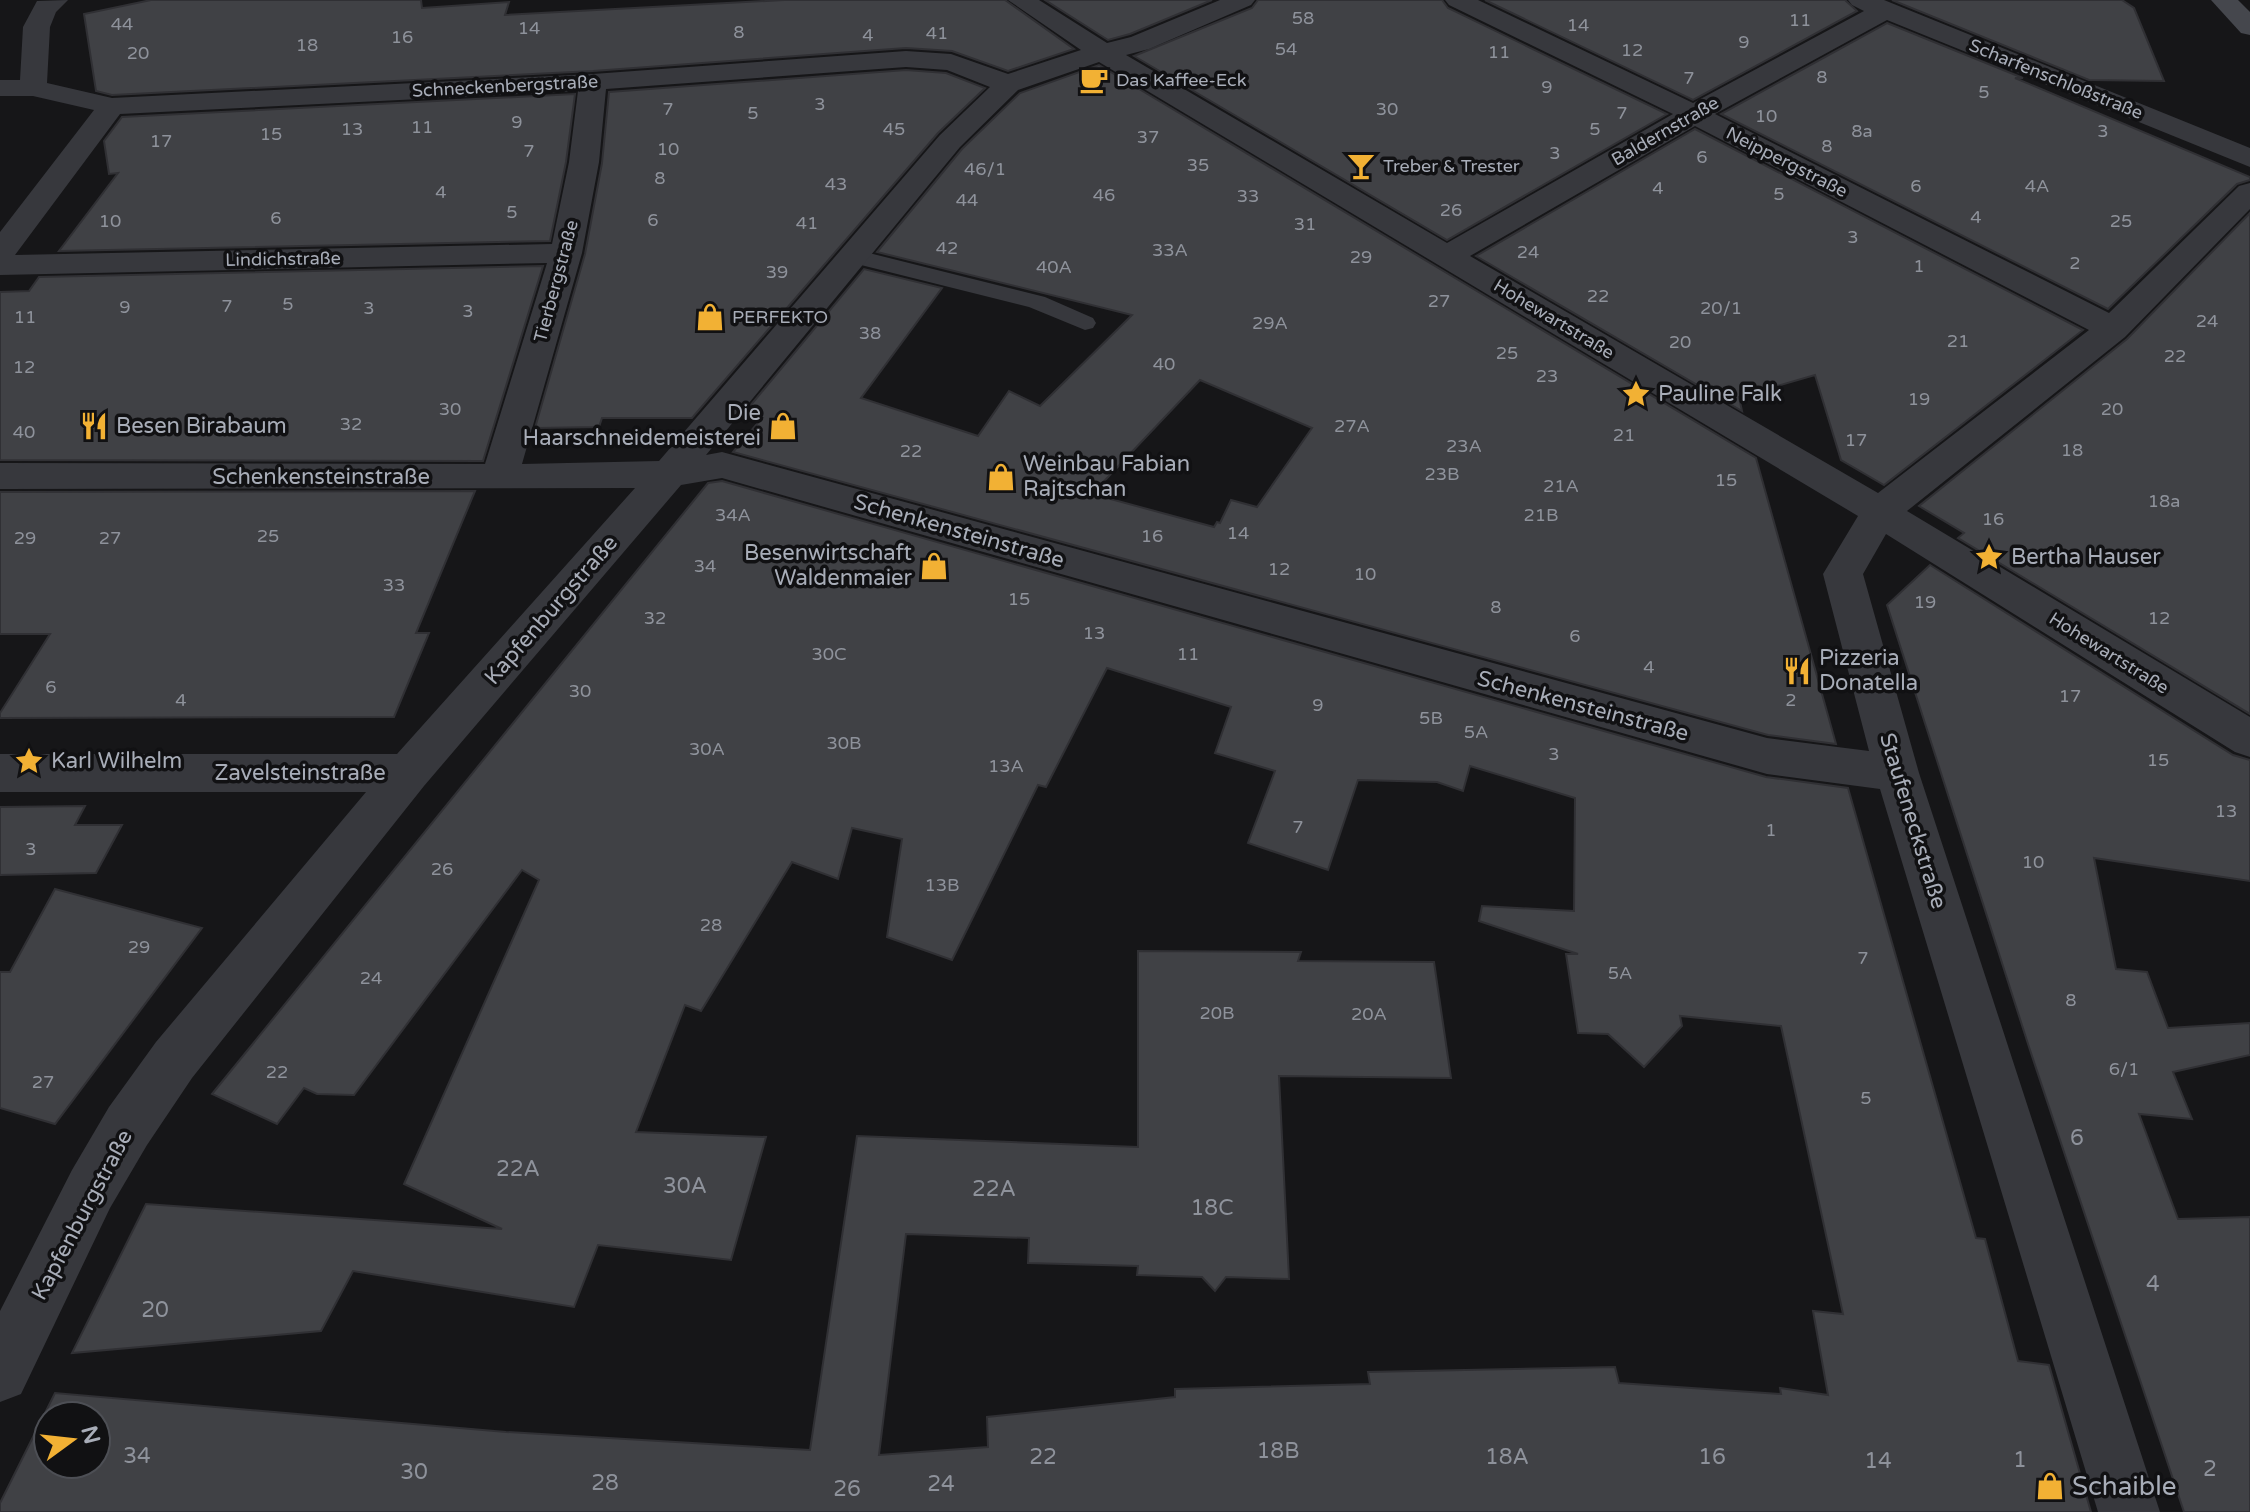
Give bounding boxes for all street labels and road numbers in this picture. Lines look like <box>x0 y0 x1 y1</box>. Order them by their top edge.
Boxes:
street label: Scharfenschloßstraße <box>1966 34 2146 124</box>
street label: Schneckenbergstraße <box>411 70 599 102</box>
street label: Baldernstraße <box>1608 91 1722 171</box>
street label: Neippergstraße <box>1723 122 1851 202</box>
street label: Tierbergstraße <box>529 218 583 344</box>
street label: Lindichstraße <box>225 247 341 271</box>
street label: Hohewartstraße <box>1490 274 1618 364</box>
street label: Schenkensteinstraße <box>212 464 430 490</box>
street label: Schenkensteinstraße <box>851 488 1067 574</box>
street label: Kapfenburgstraße <box>479 530 623 690</box>
street label: Hohewartstraße <box>2045 607 2173 699</box>
street label: Schenkensteinstraße <box>1474 665 1692 747</box>
street label: Staufeneckstraße <box>1874 730 1952 912</box>
street label: Zavelsteinstraße <box>214 760 386 786</box>
street label: Kapfenburgstraße <box>26 1125 138 1305</box>

